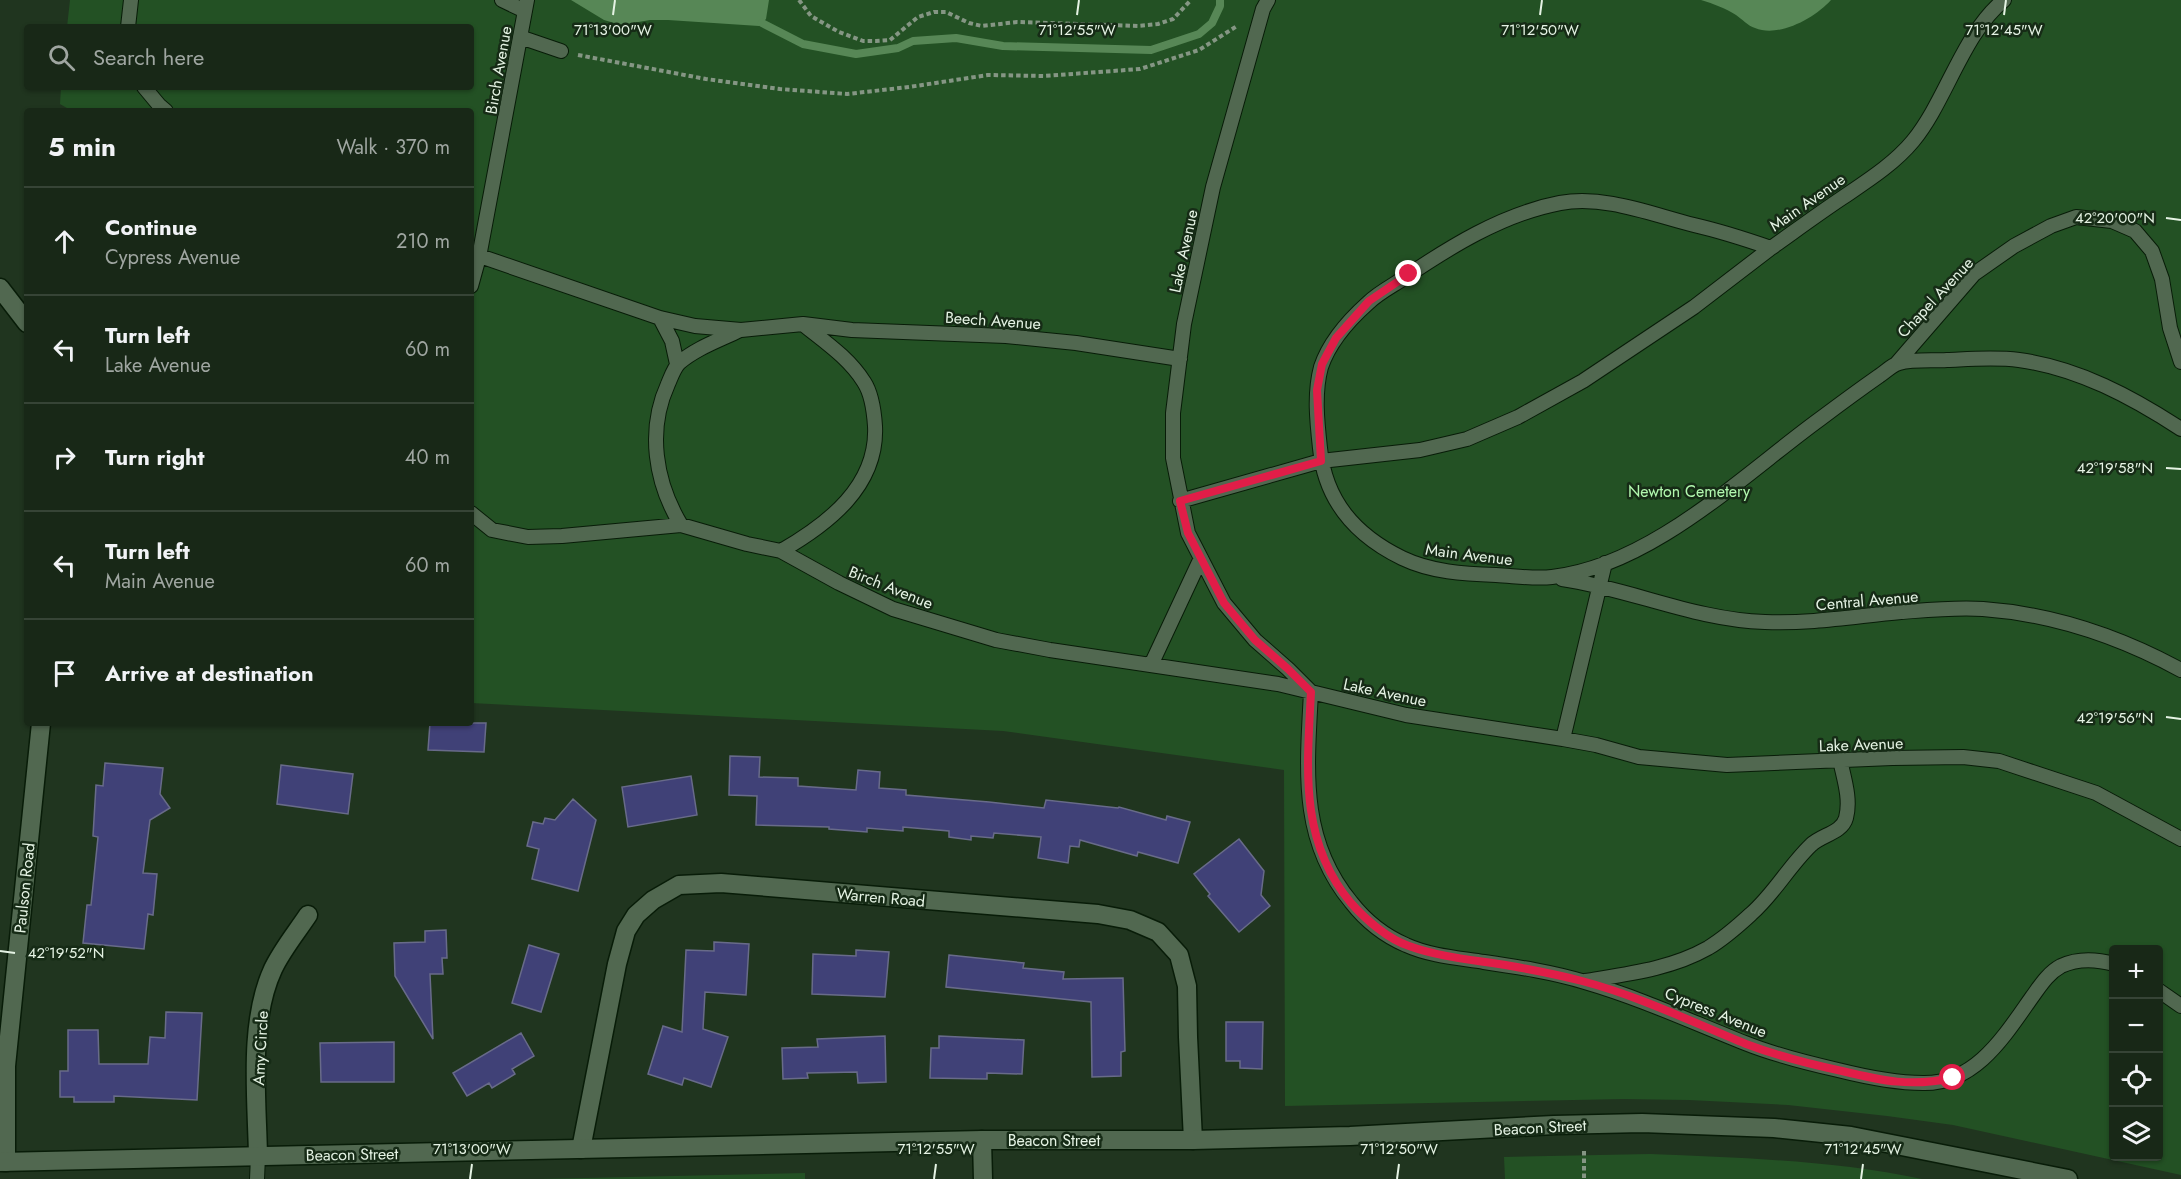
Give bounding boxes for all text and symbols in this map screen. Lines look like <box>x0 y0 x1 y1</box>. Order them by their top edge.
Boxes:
text: 71°13'00"W <box>574 19 652 41</box>
text: 71°12'55"W <box>1038 19 1116 41</box>
text: 71°12'50"W <box>1501 19 1579 41</box>
text: 71°12'45"W <box>1965 19 2043 41</box>
search box <box>24 24 474 90</box>
street label: Birch Avenue <box>479 24 518 116</box>
icon: search <box>45 41 78 74</box>
text: Search here <box>93 41 204 73</box>
text: 5 min <box>48 128 116 166</box>
text: Walk · 370 m <box>336 133 450 162</box>
street label: Main Avenue <box>1765 168 1850 237</box>
street label: Lake Avenue <box>1163 207 1204 295</box>
text: 42°20'00"N <box>2075 207 2155 229</box>
text: Continue <box>105 211 197 243</box>
icon: ahead <box>48 225 81 258</box>
text: 210 m <box>396 227 450 256</box>
text: Cypress Avenue <box>105 243 240 272</box>
street label: Chapel Avenue <box>1892 252 1979 343</box>
route end <box>1395 260 1421 286</box>
street label: Beech Avenue <box>944 306 1042 335</box>
text: Turn left <box>105 319 190 351</box>
icon: left <box>48 333 81 366</box>
text: 60 m <box>405 335 450 364</box>
text: Lake Avenue <box>105 351 211 380</box>
icon: right <box>48 441 81 474</box>
text: Turn right <box>105 441 205 473</box>
text: 40 m <box>405 443 450 472</box>
text: 42°19'58"N <box>2077 457 2153 479</box>
park label: Newton Cemetery <box>1628 480 1751 503</box>
text: Turn left <box>105 535 190 567</box>
street label: Main Avenue <box>1424 538 1514 571</box>
icon: left <box>48 549 81 582</box>
text: 60 m <box>405 551 450 580</box>
street label: Birch Avenue <box>845 560 936 615</box>
text: Main Avenue <box>105 567 215 596</box>
street label: Central Avenue <box>1815 585 1919 616</box>
icon: arrive <box>48 657 81 690</box>
text: Arrive at destination <box>105 657 314 689</box>
street label: Lake Avenue <box>1341 672 1429 713</box>
text: 42°19'56"N <box>2077 707 2153 729</box>
street label: Lake Avenue <box>1818 732 1904 757</box>
street label: Paulson Road <box>8 842 41 934</box>
street label: Warren Road <box>836 882 926 913</box>
text: 42°19'52"N <box>28 942 104 964</box>
map controls <box>2109 945 2163 1161</box>
button: + <box>2109 945 2163 999</box>
street label: Cypress Avenue <box>1661 982 1770 1043</box>
button: − <box>2109 999 2163 1053</box>
street label: Amy Circle <box>247 1010 274 1086</box>
button: locate <box>2109 1053 2163 1107</box>
route start <box>1939 1064 1965 1090</box>
button: layers <box>2109 1107 2163 1161</box>
street label: Beacon Street <box>1493 1114 1587 1141</box>
street label: Beacon Street <box>1008 1129 1100 1152</box>
text: 71°13'00"W <box>433 1138 511 1160</box>
text: 71°12'55"W <box>897 1138 975 1160</box>
text: 71°12'50"W <box>1360 1138 1438 1160</box>
text: 71°12'45"W <box>1824 1138 1902 1160</box>
street label: Beacon Street <box>306 1142 399 1167</box>

